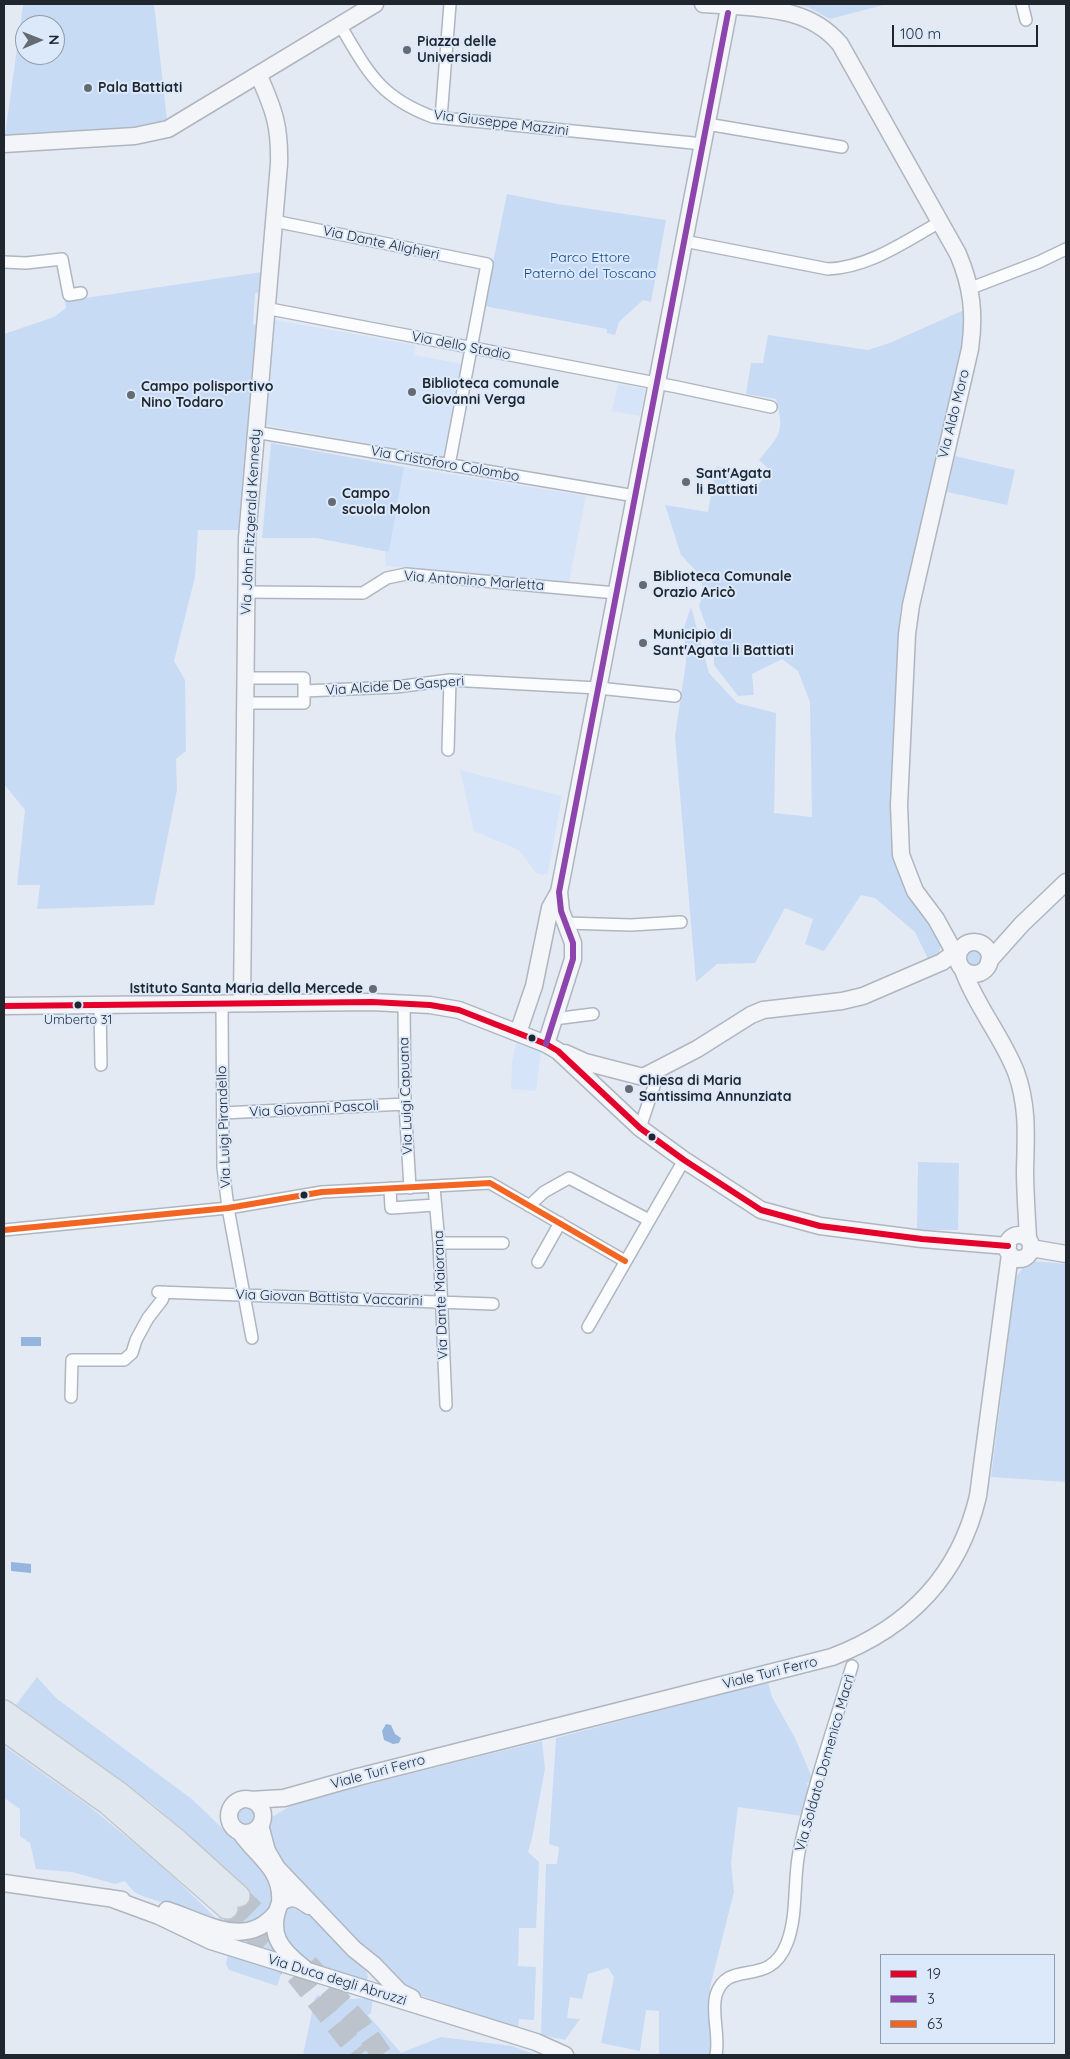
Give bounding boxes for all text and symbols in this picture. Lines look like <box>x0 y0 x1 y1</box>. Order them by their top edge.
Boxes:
north arrow <box>15 15 65 65</box>
scale bar <box>895 15 1041 47</box>
text: 100 m <box>900 24 941 43</box>
text: N <box>45 34 63 45</box>
place label: Piazza delle Universiadi <box>417 34 497 66</box>
marker: Piazza delle Universiadi <box>401 44 413 56</box>
place label: Pala Battiati <box>98 80 182 96</box>
marker: Pala Battiati <box>82 82 94 94</box>
street label: Via Giuseppe Mazzini <box>432 106 570 140</box>
street label: Via Dante Alighieri <box>321 222 441 264</box>
park label: Parco Ettore Paternò del Toscano <box>524 250 656 282</box>
street label: Via dello Stadio <box>410 328 512 364</box>
street label: Via Aldo Moro <box>935 368 973 460</box>
place label: Biblioteca comunale Giovanni Verga <box>422 376 559 408</box>
place label: Campo polisportivo Nino Todaro <box>141 379 273 412</box>
marker: Biblioteca comunale Giovanni Verga <box>406 386 418 398</box>
marker: Campo polisportivo Nino Todaro <box>125 389 137 401</box>
street label: Via John Fitzgerald Kennedy <box>238 429 264 615</box>
street label: Via Cristoforo Colombo <box>369 443 521 485</box>
place label: Sant'Agata li Battiati <box>696 466 771 498</box>
marker: Sant'Agata li Battiati <box>680 476 692 488</box>
place label: Campo scuola Molon <box>342 486 430 518</box>
marker: Campo scuola Molon <box>326 496 338 508</box>
street label: Via Antonino Marletta <box>403 568 545 594</box>
place label: Biblioteca Comunale Orazio Aricò <box>653 569 792 602</box>
marker: Biblioteca Comunale Orazio Aricò <box>637 579 649 591</box>
place label: Municipio di Sant'Agata li Battiati <box>653 627 794 660</box>
marker: Municipio di Sant'Agata li Battiati <box>637 637 649 649</box>
street label: Via Alcide De Gasperi <box>325 673 465 699</box>
place label: Istituto Santa Maria della Mercede <box>129 981 363 997</box>
marker: Istituto Santa Maria della Mercede <box>367 983 379 995</box>
marker: Umberto 31 <box>73 1000 83 1010</box>
place label: Umberto 31 <box>44 1012 112 1028</box>
unlabelled marker <box>527 1033 537 1043</box>
street label: Via Luigi Capuana <box>396 1037 416 1155</box>
street label: Via Luigi Pirandello <box>213 1065 235 1189</box>
place label: Chiesa di Maria Santissima Annunziata <box>639 1073 792 1106</box>
marker: Chiesa di Maria Santissima Annunziata <box>623 1083 635 1095</box>
street label: Via Giovanni Pascoli <box>249 1097 379 1121</box>
unlabelled marker <box>647 1132 657 1142</box>
unlabelled marker <box>299 1190 309 1200</box>
street label: Via Dante Maiorana <box>430 1230 452 1360</box>
street label: Via Giovan Battista Vaccarini <box>235 1286 423 1310</box>
street label: Viale Turi Ferro <box>721 1653 819 1693</box>
street label: Via Soldato Domenico Macrì <box>792 1672 858 1854</box>
street label: Viale Turi Ferro <box>329 1751 427 1793</box>
street label: Via Duca degli Abruzzi <box>265 1951 409 2009</box>
legend <box>880 1954 1055 2044</box>
text: 19 <box>927 1964 941 1983</box>
text: 3 <box>927 1989 935 2008</box>
text: 63 <box>927 2014 943 2033</box>

